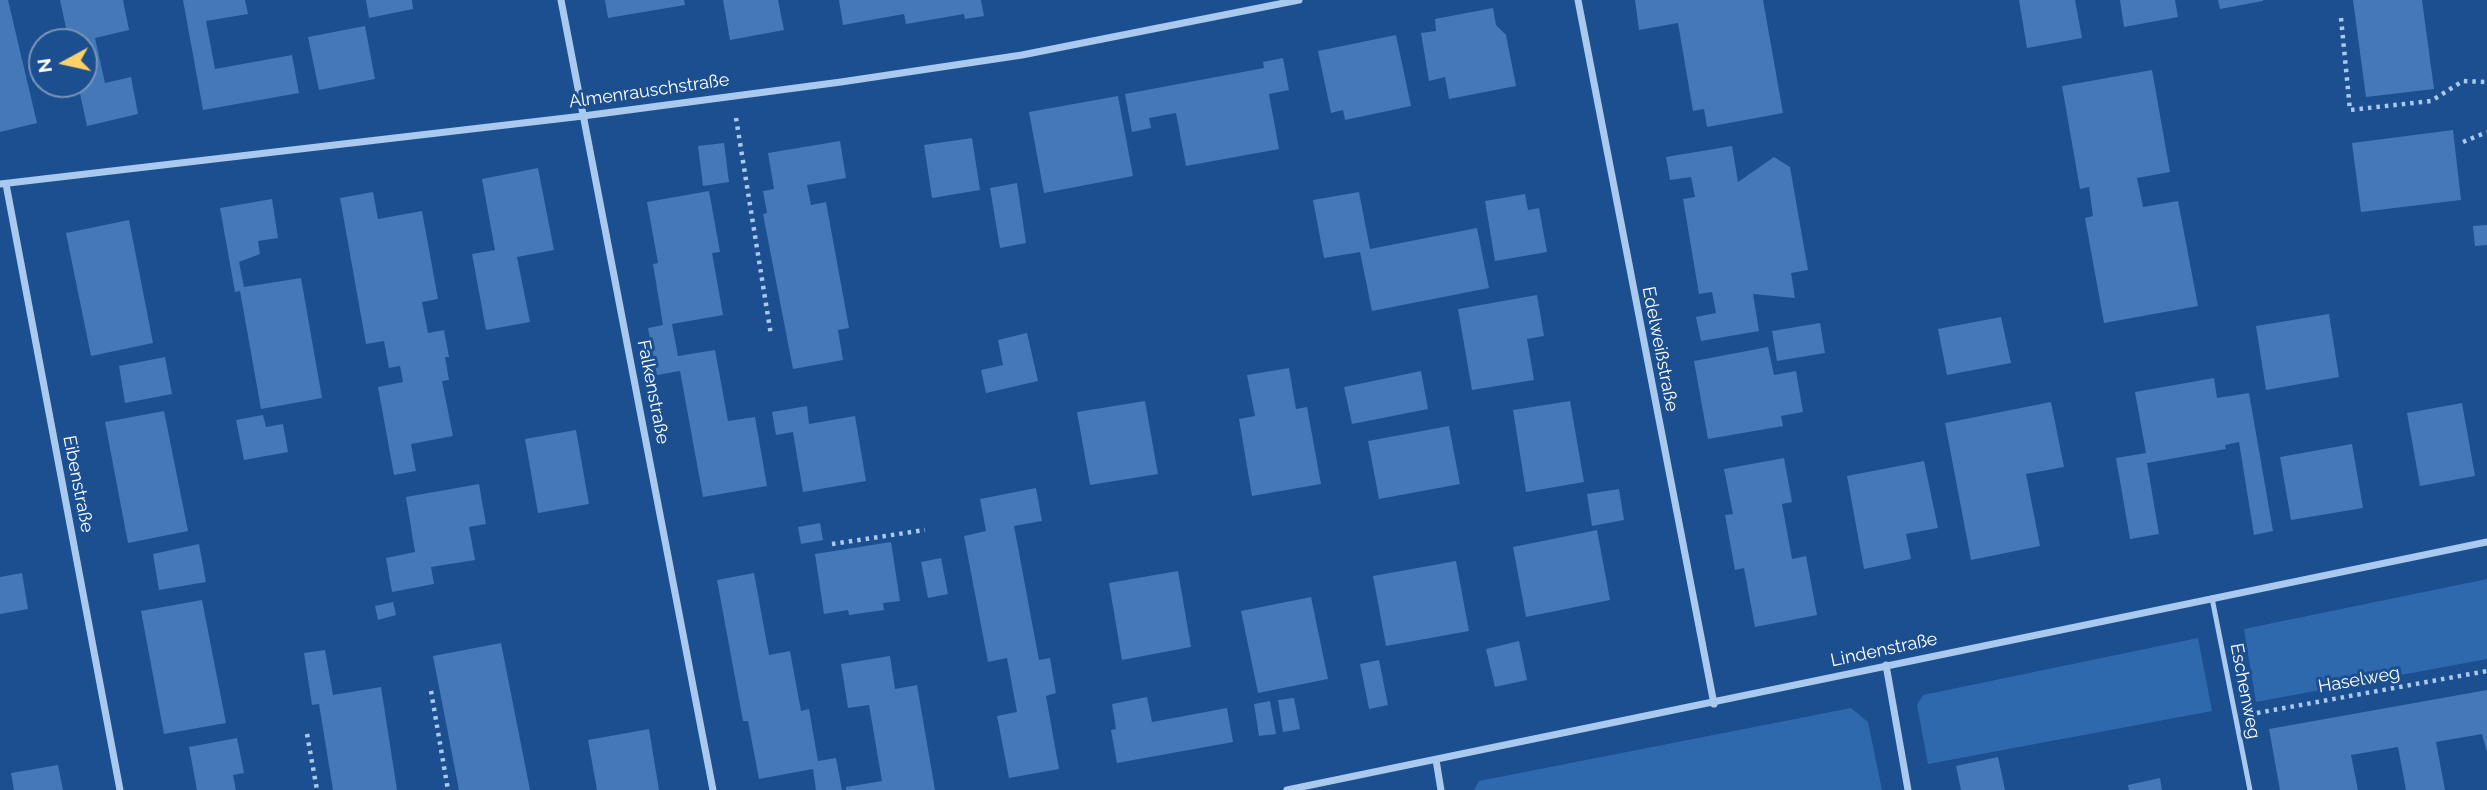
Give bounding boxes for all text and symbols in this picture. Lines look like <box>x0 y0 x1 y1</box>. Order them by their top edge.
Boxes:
north arrow <box>28 28 98 98</box>
text: N <box>32 57 56 74</box>
street label: Almenrauschstraße <box>567 69 731 113</box>
street label: Edelweißstraße <box>1637 285 1683 413</box>
street label: Falkenstraße <box>632 338 674 446</box>
street label: Eibenstraße <box>58 434 98 534</box>
street label: Lindenstraße <box>1829 628 1939 672</box>
street label: Eschenweg <box>2225 641 2265 741</box>
street label: Haselweg <box>2316 662 2402 698</box>

